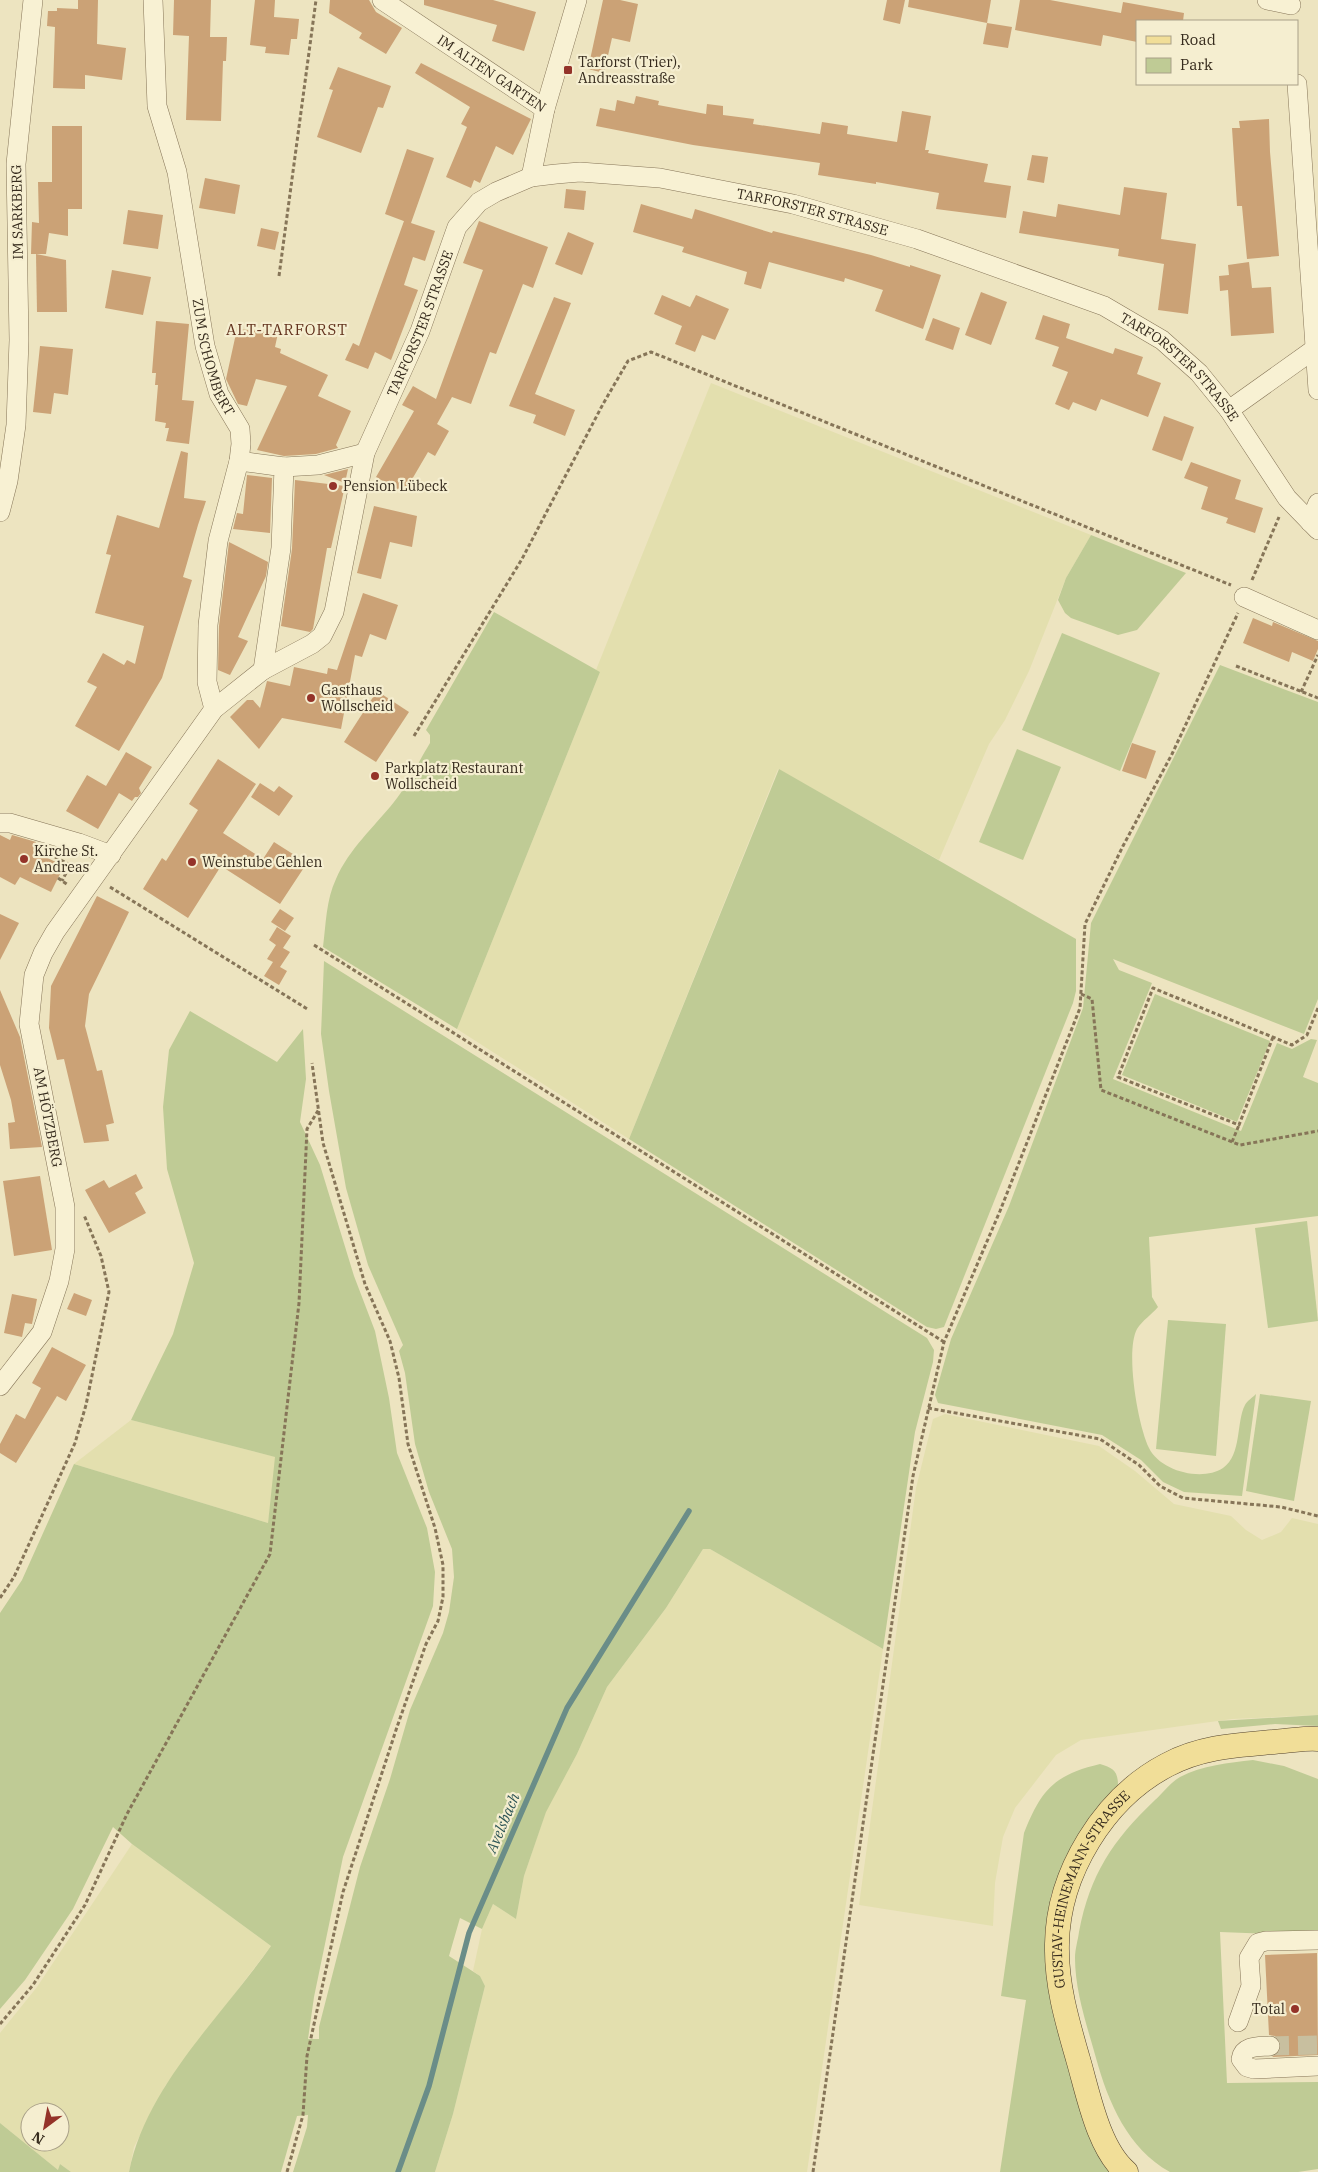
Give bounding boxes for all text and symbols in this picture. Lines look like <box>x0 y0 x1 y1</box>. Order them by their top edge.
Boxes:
legend <box>1136 20 1298 85</box>
text: Road <box>1180 30 1216 49</box>
street label: IM ALTEN GARTEN <box>434 31 550 116</box>
place label: Tarforst (Trier), Andreasstraße <box>578 53 681 87</box>
text: Park <box>1180 55 1213 74</box>
marker: Tarforst (Trier), Andreasstraße <box>562 64 574 76</box>
street label: IM SARKBERG <box>7 164 27 260</box>
street label: TARFORSTER STRASSE <box>735 184 890 239</box>
street label: TARFORSTER STRASSE <box>383 248 457 399</box>
street label: ZUM SCHOMBERT <box>188 297 239 419</box>
street label: TARFORSTER STRASSE <box>1117 308 1243 425</box>
district label: ALT-TARFORST <box>226 320 348 339</box>
place label: Pension Lübeck <box>343 477 448 495</box>
marker: Pension Lübeck <box>327 480 339 492</box>
place label: Gasthaus Wollscheid <box>321 681 394 715</box>
marker: Gasthaus Wollscheid <box>305 692 317 704</box>
place label: Parkplatz Restaurant Wollscheid <box>385 759 524 793</box>
marker: Parkplatz Restaurant Wollscheid <box>369 770 381 782</box>
place label: Kirche St. Andreas <box>34 842 98 876</box>
marker: Kirche St. Andreas <box>18 853 30 865</box>
place label: Weinstube Gehlen <box>202 853 322 871</box>
marker: Weinstube Gehlen <box>186 856 198 868</box>
street label: AM HÖTZBERG <box>29 1065 67 1169</box>
street label: GUSTAV-HEINEMANN-STRASSE <box>1048 1786 1134 1990</box>
water label: Avelsbach <box>481 1789 524 1856</box>
place label: Total <box>1252 2000 1285 2018</box>
marker: Total <box>1289 2003 1301 2015</box>
north arrow <box>20 2102 70 2152</box>
text: N <box>29 2127 48 2149</box>

